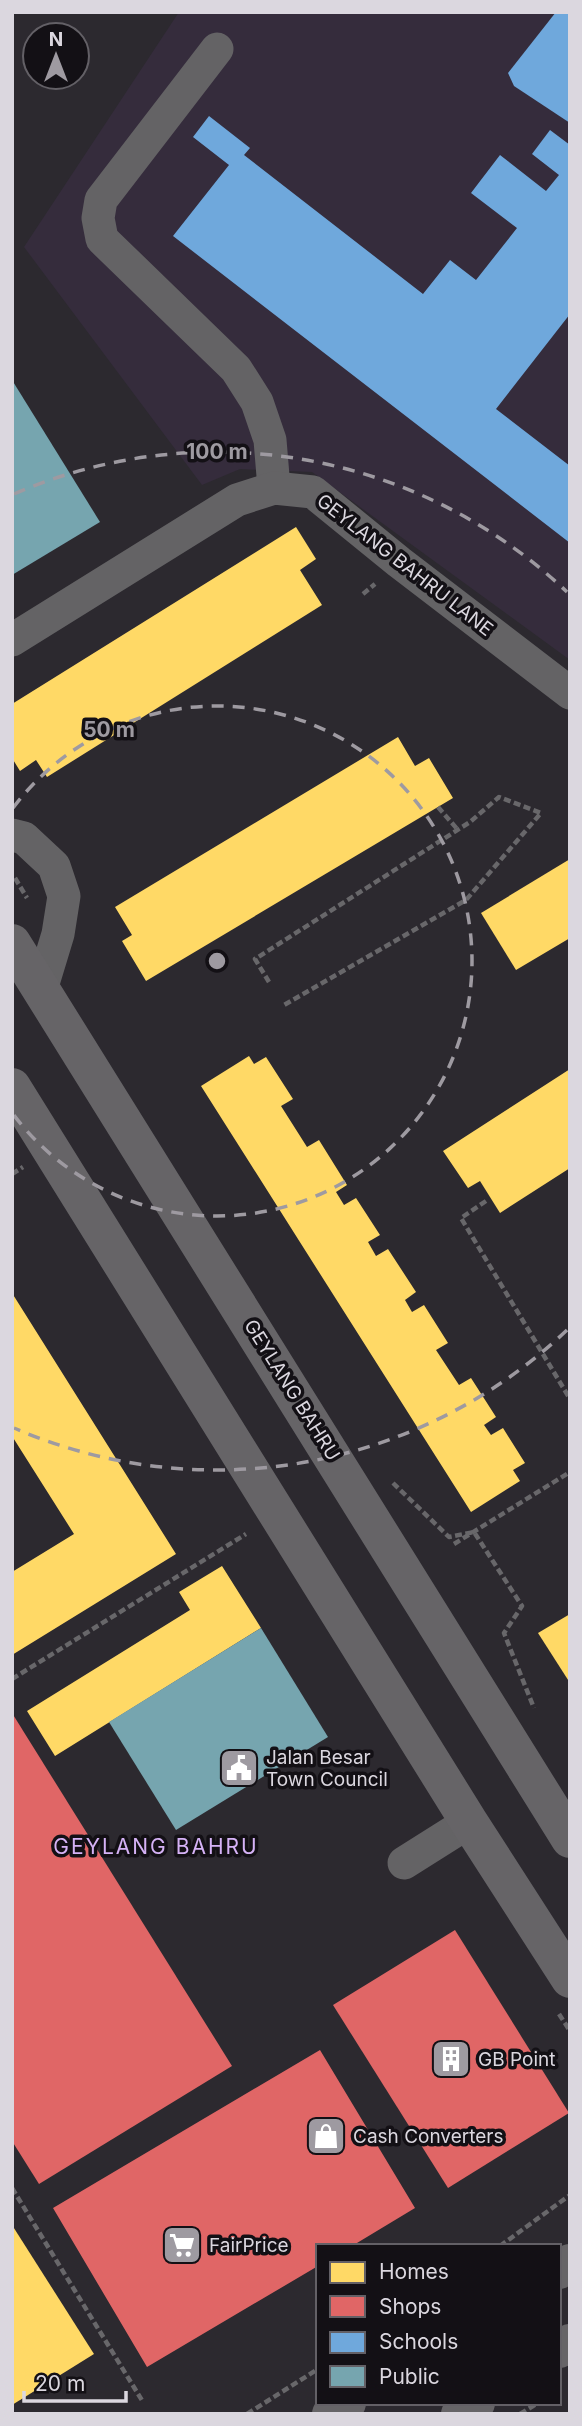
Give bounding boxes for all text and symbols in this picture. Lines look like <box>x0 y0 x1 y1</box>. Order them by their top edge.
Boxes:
north arrow <box>21 21 91 91</box>
text: N <box>49 28 63 51</box>
text: 100 m <box>186 439 248 464</box>
street label: GEYLANG BAHRU LANE <box>312 489 498 641</box>
text: 50 m <box>83 717 135 742</box>
centre of rings <box>205 949 229 973</box>
street label: GEYLANG BAHRU <box>239 1315 345 1465</box>
place label: Jalan Besar Town Council <box>266 1746 388 1791</box>
public building icon: Jalan Besar Town Council <box>218 1747 260 1789</box>
district label: GEYLANG BAHRU <box>53 1834 259 1859</box>
building icon: GB Point <box>430 2038 472 2080</box>
place label: GB Point <box>478 2048 555 2071</box>
shop icon: Cash Converters <box>305 2115 347 2157</box>
place label: Cash Converters <box>353 2125 504 2148</box>
supermarket icon: FairPrice <box>161 2224 203 2266</box>
place label: FairPrice <box>209 2234 289 2257</box>
legend <box>316 2244 561 2405</box>
text: Homes <box>379 2259 449 2284</box>
text: Shops <box>379 2294 441 2319</box>
text: Schools <box>379 2329 458 2354</box>
scale bar <box>24 2360 126 2404</box>
text: Public <box>379 2364 440 2389</box>
text: 20 m <box>35 2371 85 2396</box>

